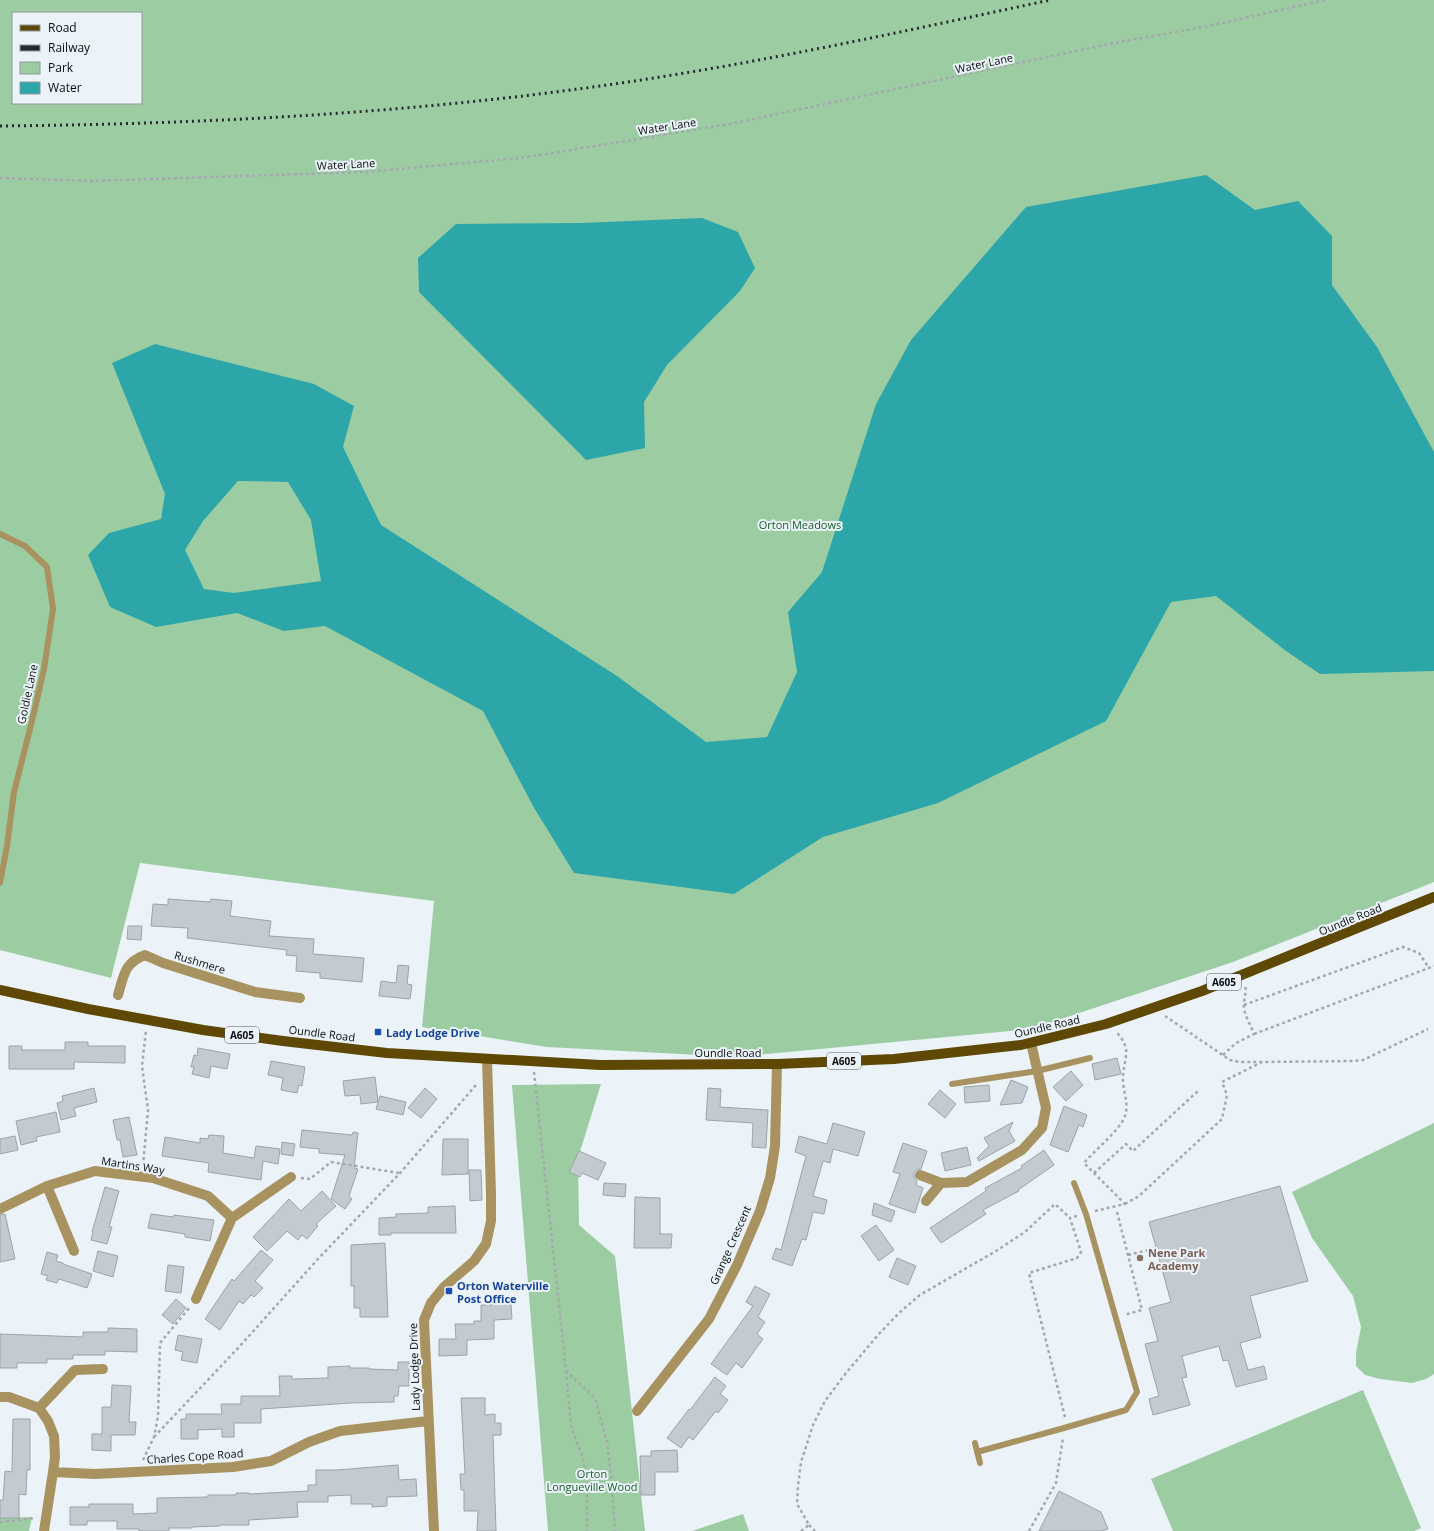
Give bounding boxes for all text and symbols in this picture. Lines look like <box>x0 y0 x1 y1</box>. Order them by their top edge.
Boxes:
legend <box>12 12 142 104</box>
text: Road <box>48 19 77 36</box>
text: Railway <box>48 39 91 56</box>
street label: Water Lane <box>954 50 1014 76</box>
text: Park <box>48 59 74 76</box>
text: Water <box>48 79 82 96</box>
street label: Water Lane <box>637 114 697 138</box>
street label: Water Lane <box>316 155 376 173</box>
park label: Orton Meadows <box>759 517 841 532</box>
street label: Goldie Lane <box>13 663 41 725</box>
street label: Oundle Road <box>1316 900 1384 938</box>
street label: Rushmere <box>173 947 227 977</box>
road number: A605 <box>1207 974 1241 990</box>
street label: Oundle Road <box>1013 1011 1081 1041</box>
street label: Oundle Road <box>288 1021 356 1045</box>
place label: Lady Lodge Drive <box>386 1025 480 1040</box>
road number: A605 <box>225 1027 259 1043</box>
marker: Lady Lodge Drive <box>373 1027 383 1037</box>
street label: Oundle Road <box>695 1045 761 1060</box>
road number: A605 <box>827 1053 861 1069</box>
street label: Martins Way <box>100 1153 166 1177</box>
street label: Grange Crescent <box>706 1203 754 1287</box>
place label: Nene Park Academy <box>1148 1245 1206 1273</box>
marker: Nene Park Academy <box>1135 1253 1145 1263</box>
place label: Orton Waterville Post Office <box>457 1278 549 1306</box>
marker: Orton Waterville Post Office <box>444 1286 454 1296</box>
street label: Lady Lodge Drive <box>405 1323 423 1411</box>
street label: Charles Cope Road <box>146 1445 244 1467</box>
park label: Orton Longueville Wood <box>547 1466 637 1494</box>

